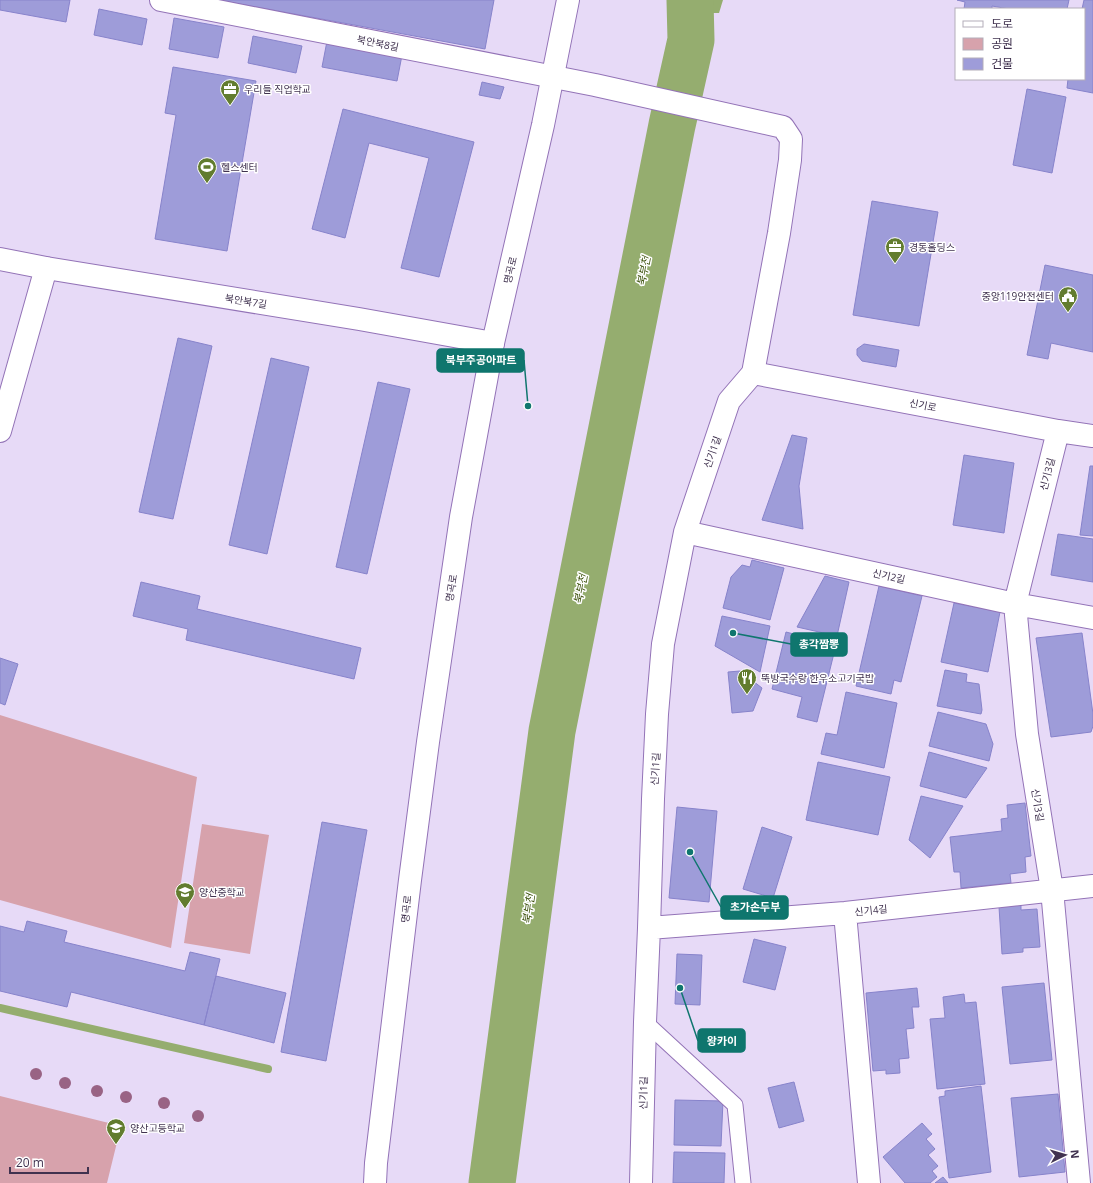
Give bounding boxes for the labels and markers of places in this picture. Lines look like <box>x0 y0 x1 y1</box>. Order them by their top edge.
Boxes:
office icon: 우리들 직업학교 <box>219 78 241 106</box>
place label: 우리들 직업학교 <box>244 82 311 96</box>
sports icon: 헬스센터 <box>196 156 218 184</box>
place label: 헬스센터 <box>221 160 258 174</box>
office icon: 경동홀딩스 <box>884 236 906 264</box>
place label: 경동홀딩스 <box>909 240 955 254</box>
public building icon: 중앙119안전센터 <box>1057 285 1079 313</box>
place label: 중앙119안전센터 <box>982 289 1054 303</box>
callout: 북부주공아파트 <box>437 349 524 372</box>
callout: 총각짬뽕 <box>791 633 847 656</box>
restaurant icon: 뚝방국수랑 한우소고기국밥 <box>736 667 758 695</box>
place label: 뚝방국수랑 한우소고기국밥 <box>761 671 875 685</box>
school or university icon: 양산중학교 <box>174 881 196 909</box>
place label: 양산중학교 <box>199 885 245 899</box>
callout: 초가손두부 <box>721 896 788 919</box>
callout: 왕카이 <box>698 1029 745 1052</box>
school or university icon: 양산고등학교 <box>105 1117 127 1145</box>
place label: 양산고등학교 <box>130 1121 185 1135</box>

